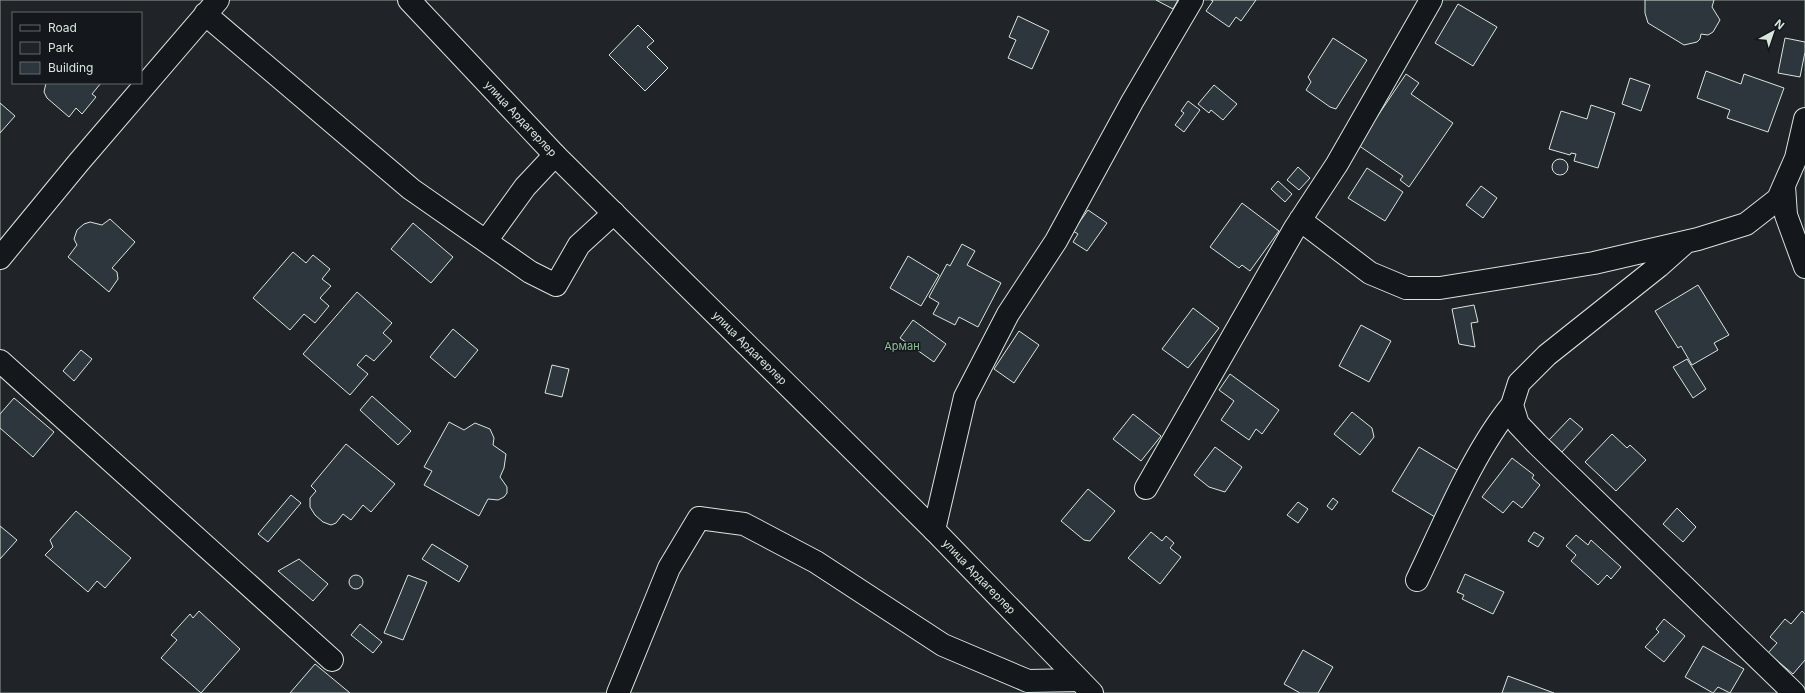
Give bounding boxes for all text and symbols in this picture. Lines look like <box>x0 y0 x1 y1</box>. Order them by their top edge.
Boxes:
legend <box>12 12 142 84</box>
north arrow <box>1753 12 1793 52</box>
text: N <box>1772 16 1787 32</box>
text: Road <box>48 20 77 35</box>
text: Park <box>48 40 74 55</box>
text: Building <box>48 60 93 75</box>
street label: улица Ардагерлер <box>482 78 560 160</box>
street label: улица Ардагерлер <box>710 308 790 388</box>
park label: Арман <box>884 339 920 353</box>
street label: улица Ардагерлер <box>940 536 1019 617</box>

